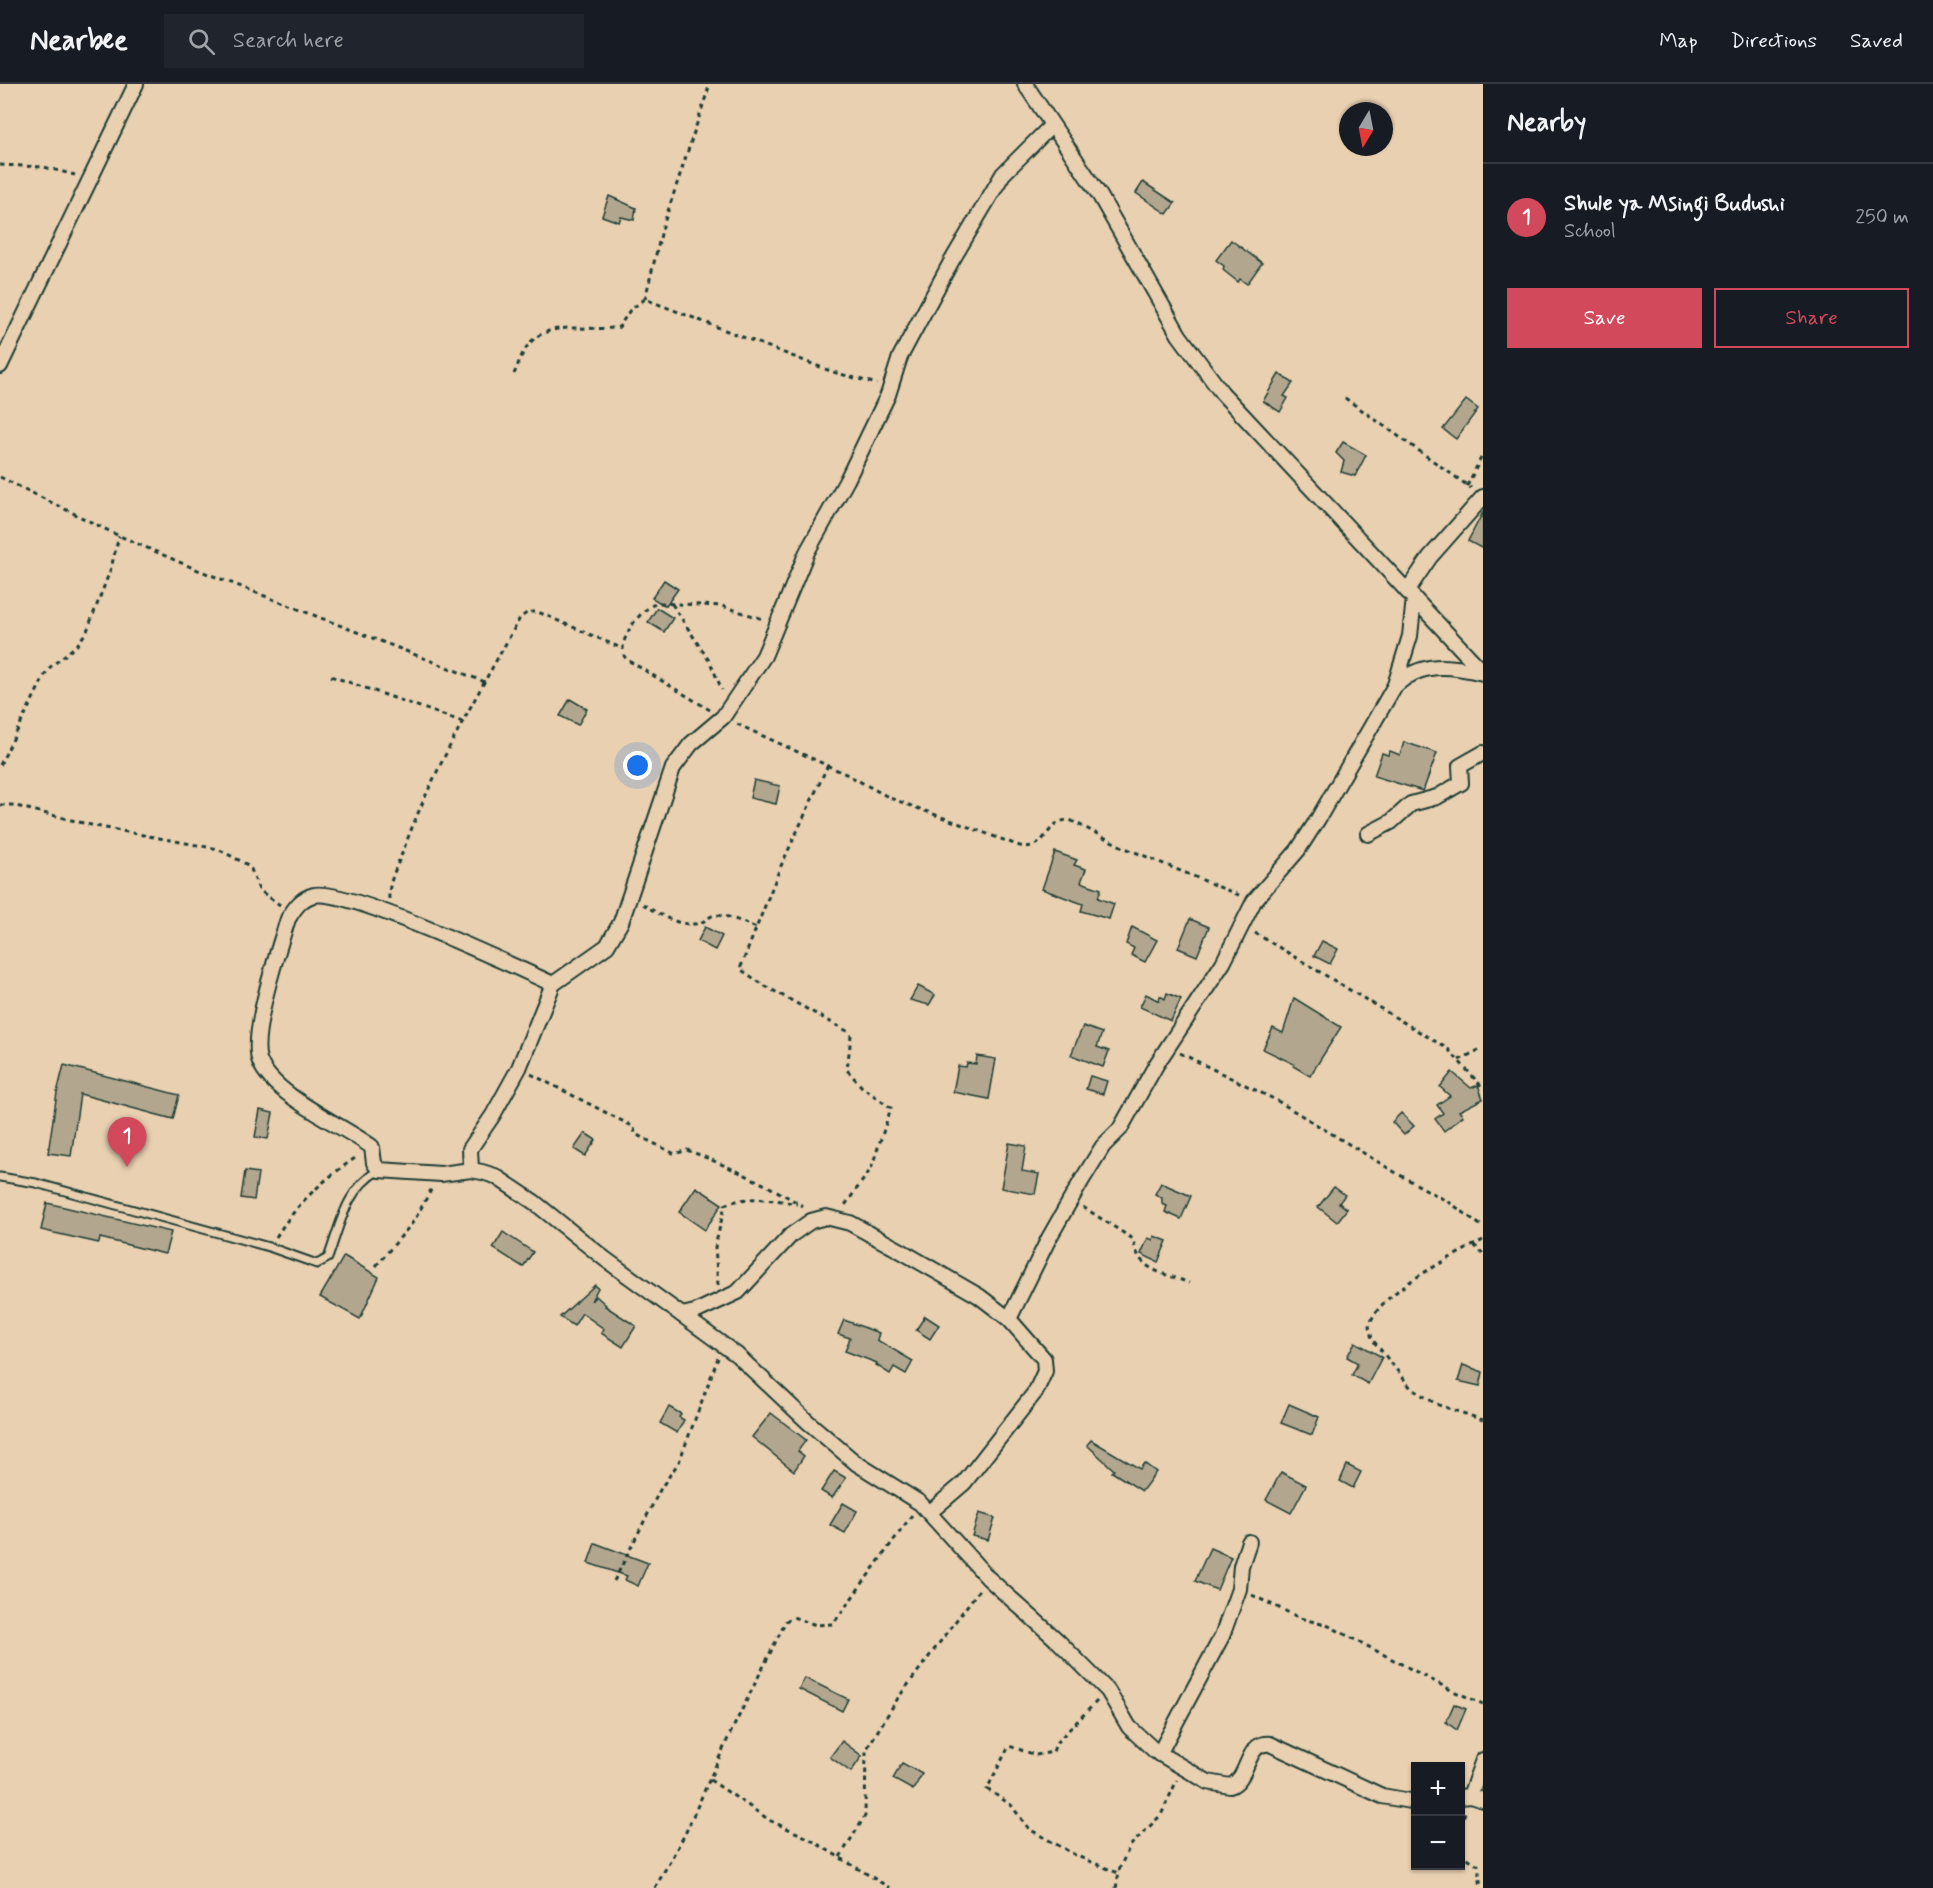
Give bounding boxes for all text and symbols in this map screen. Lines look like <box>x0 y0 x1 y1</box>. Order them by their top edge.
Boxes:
search box <box>164 14 584 68</box>
text: Nearbee <box>30 23 128 60</box>
icon: search <box>185 25 218 58</box>
text: Search here <box>233 27 344 55</box>
text: Map <box>1659 27 1698 55</box>
text: Directions <box>1731 27 1817 55</box>
text: Saved <box>1850 27 1903 55</box>
north arrow <box>1339 102 1393 156</box>
text: Nearby <box>1507 106 1586 140</box>
text: Shule ya Msingi Budushi <box>1564 190 1785 218</box>
text: 1 <box>1522 204 1531 231</box>
text: 250 m <box>1855 204 1909 231</box>
text: School <box>1564 218 1616 245</box>
button: Save <box>1507 288 1702 348</box>
button: Share <box>1714 288 1909 348</box>
your location <box>623 751 652 780</box>
pin: 1 <box>108 1118 146 1167</box>
map controls <box>1411 1762 1465 1870</box>
button: + <box>1411 1762 1465 1816</box>
button: − <box>1411 1816 1465 1870</box>

